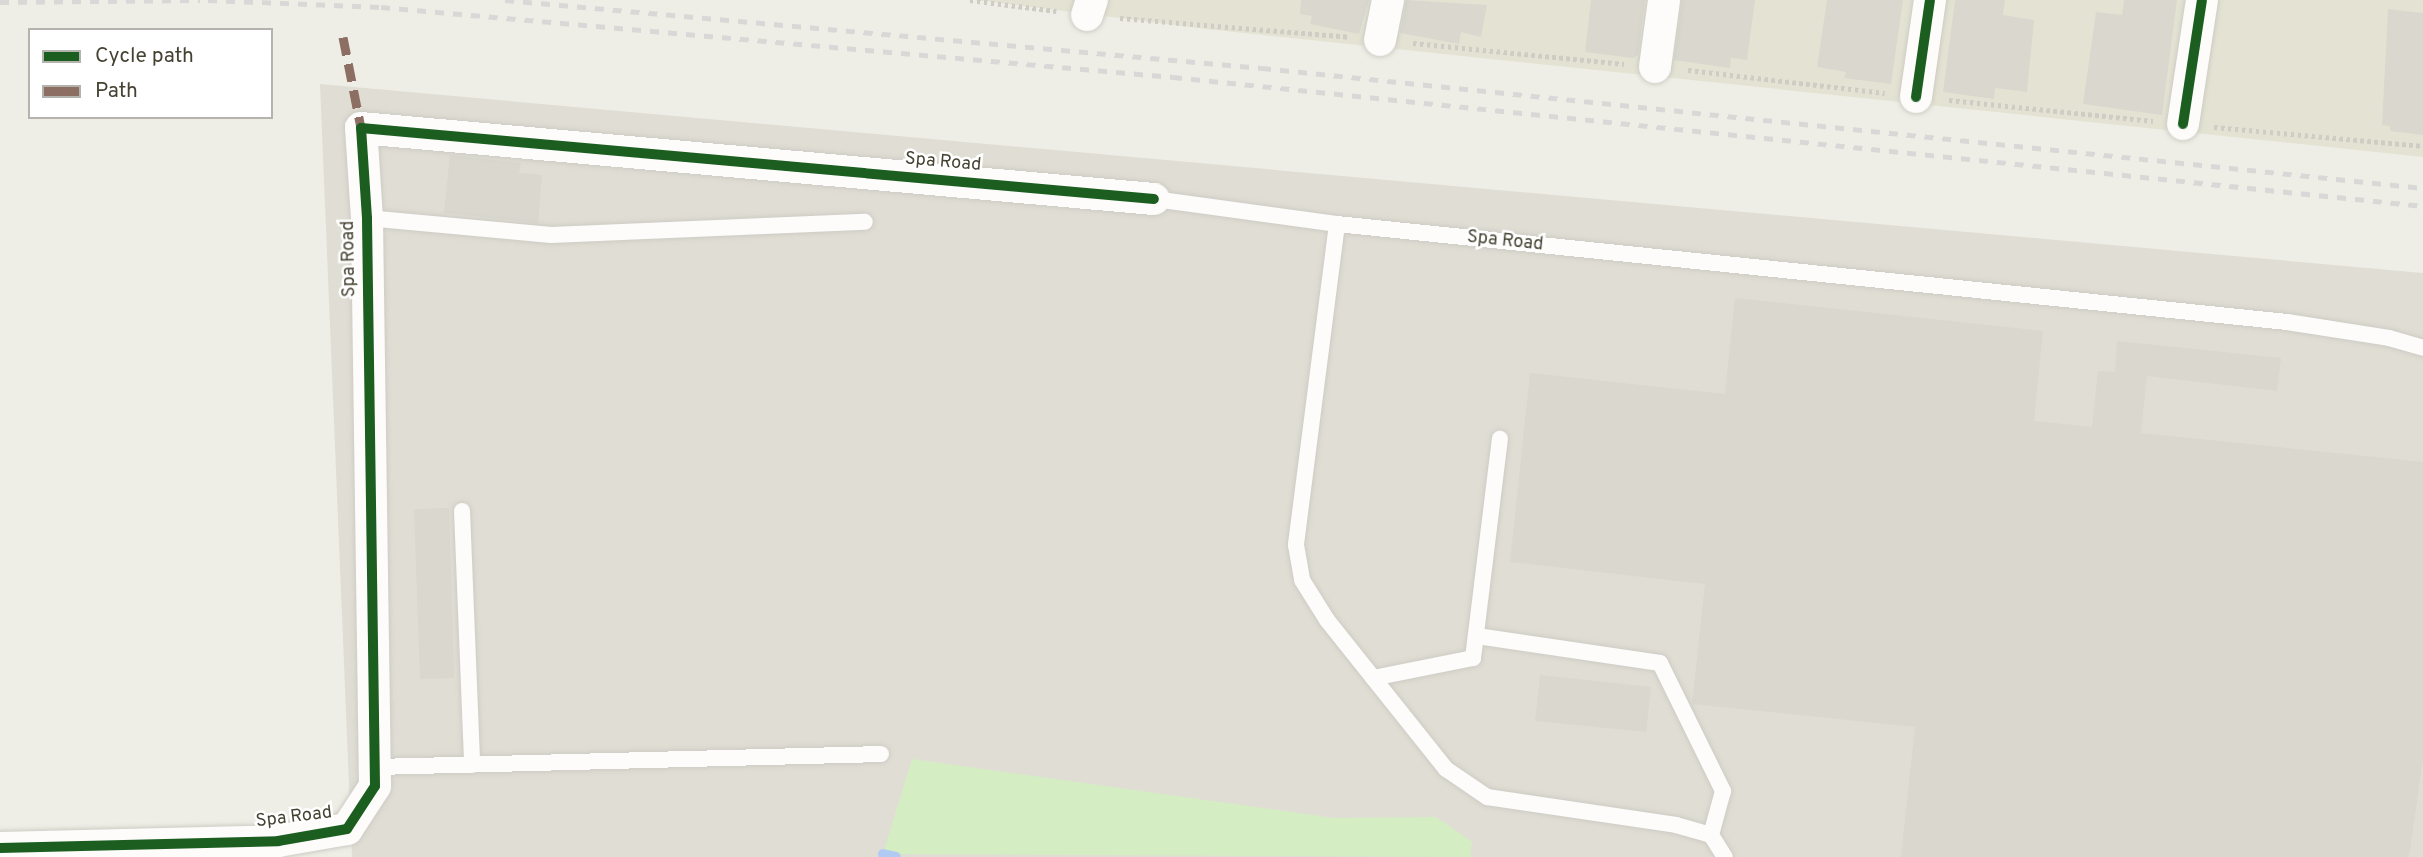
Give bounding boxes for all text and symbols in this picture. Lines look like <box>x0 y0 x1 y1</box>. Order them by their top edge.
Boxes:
legend <box>28 28 273 119</box>
text: Cycle path <box>95 43 194 70</box>
text: Path <box>95 78 138 105</box>
street label: Spa Road <box>904 149 982 177</box>
street label: Spa Road <box>339 221 361 297</box>
street label: Spa Road <box>1466 227 1544 257</box>
street label: Spa Road <box>255 803 333 833</box>

